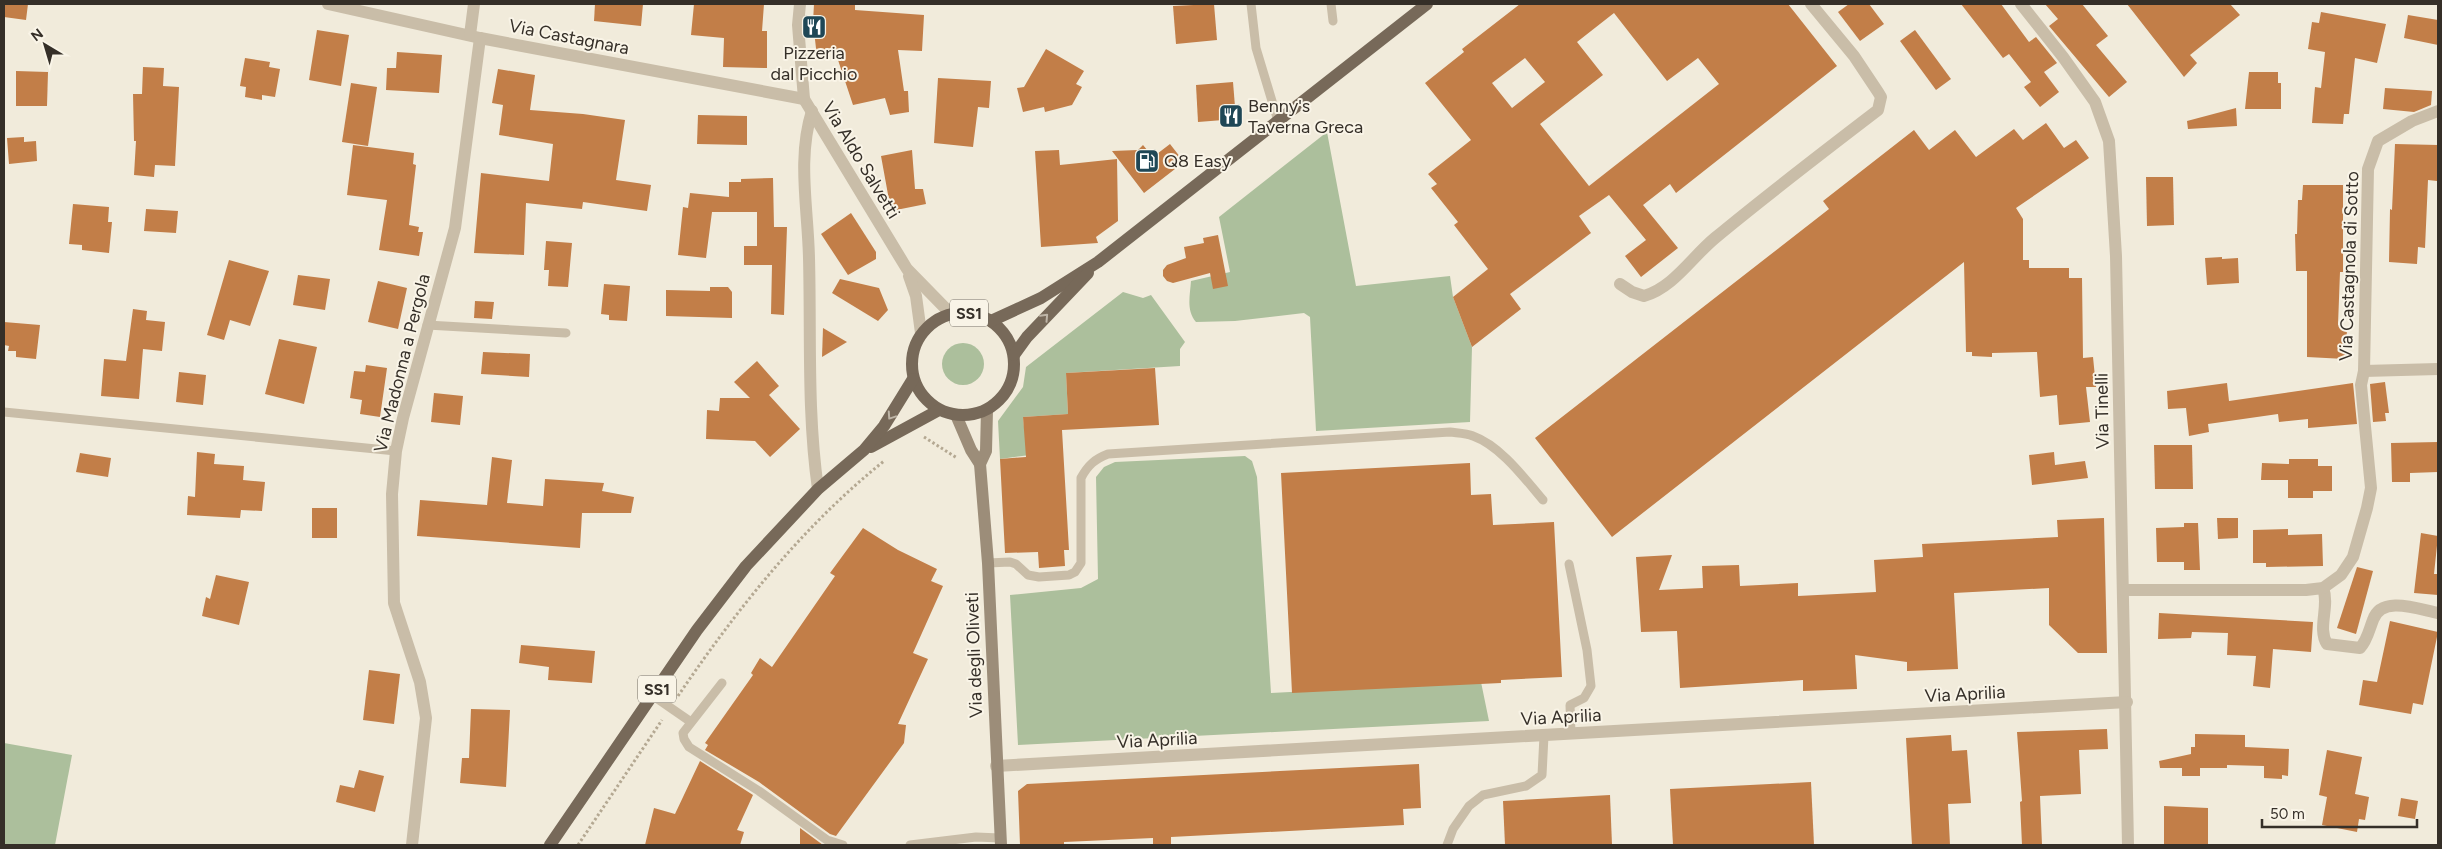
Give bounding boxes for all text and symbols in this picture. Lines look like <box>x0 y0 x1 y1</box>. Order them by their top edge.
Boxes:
restaurant icon: Pizzeria dal Picchio <box>801 14 827 40</box>
street label: Via Castagnara <box>507 15 631 59</box>
north arrow <box>20 20 70 70</box>
text: N <box>28 25 47 45</box>
place label: Pizzeria dal Picchio <box>771 42 857 85</box>
place label: Benny's Taverna Greca <box>1248 95 1363 138</box>
street label: Via Aldo Salvetti <box>817 97 905 223</box>
restaurant icon: Benny's Taverna Greca <box>1218 103 1244 129</box>
fuel station icon: Q8 Easy <box>1134 148 1160 174</box>
place label: Q8 Easy <box>1164 150 1232 172</box>
street label: Via Castagnola di Sotto <box>2335 171 2363 361</box>
street label: Via Madonna a Pergola <box>369 271 435 455</box>
road number: SS1 <box>950 300 988 326</box>
one-way arrow <box>1039 314 1048 323</box>
street label: Via Tinelli <box>2090 373 2114 449</box>
one-way arrow <box>888 410 897 420</box>
street label: Via degli Oliveti <box>961 592 987 718</box>
road number: SS1 <box>638 676 676 702</box>
street label: Via Aprilia <box>1924 681 2006 707</box>
street label: Via Aprilia <box>1520 704 1602 730</box>
street label: Via Aprilia <box>1116 727 1198 753</box>
scale bar <box>2262 796 2417 828</box>
text: 50 m <box>2270 805 2305 823</box>

